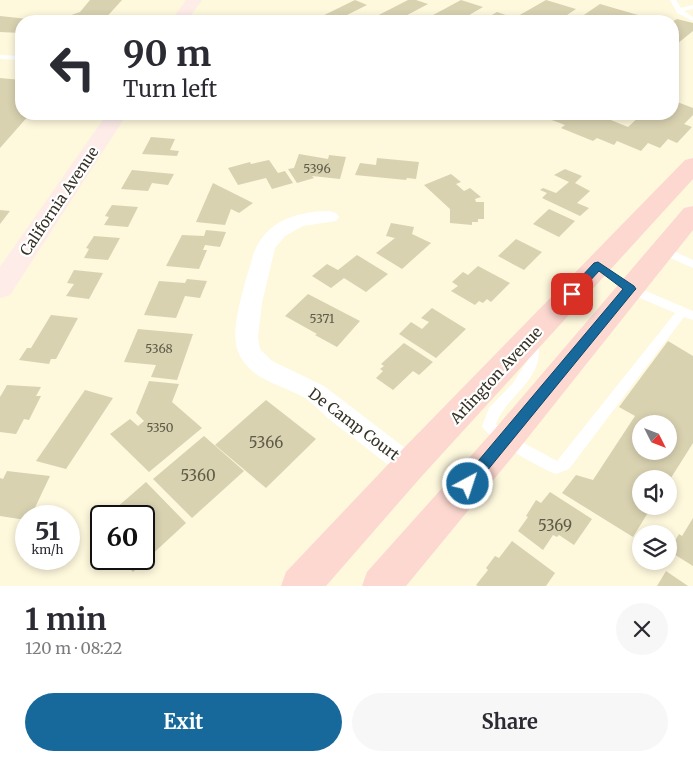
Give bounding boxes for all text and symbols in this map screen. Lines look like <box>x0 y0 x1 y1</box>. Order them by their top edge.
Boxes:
text: 90 m <box>123 32 211 76</box>
icon: left <box>40 35 105 100</box>
text: Turn left <box>123 75 217 103</box>
street label: California Avenue <box>15 143 103 259</box>
house number: 5396 <box>303 161 331 176</box>
pin <box>551 273 593 315</box>
icon: arrive <box>558 280 586 308</box>
house number: 5371 <box>310 311 335 326</box>
street label: Arlington Avenue <box>445 322 546 428</box>
house number: 5368 <box>145 341 173 356</box>
street label: De Camp Court <box>305 384 403 464</box>
north arrow <box>632 415 678 460</box>
map controls <box>632 415 677 570</box>
house number: 5350 <box>146 420 174 435</box>
house number: 5366 <box>249 433 283 452</box>
position arrow <box>441 457 493 509</box>
house number: 5360 <box>180 466 216 485</box>
button: sound <box>632 470 677 515</box>
speed limit sign: 60 <box>90 505 155 570</box>
text: 51 <box>35 515 60 547</box>
house number: 5369 <box>538 516 572 535</box>
button: layers <box>632 525 677 570</box>
text: km/h <box>32 542 63 557</box>
text: 1 min <box>25 600 107 638</box>
button: close <box>616 603 668 655</box>
text: 120 m · 08:22 <box>25 638 122 658</box>
button: Exit <box>25 693 342 751</box>
button: Share <box>352 693 668 751</box>

